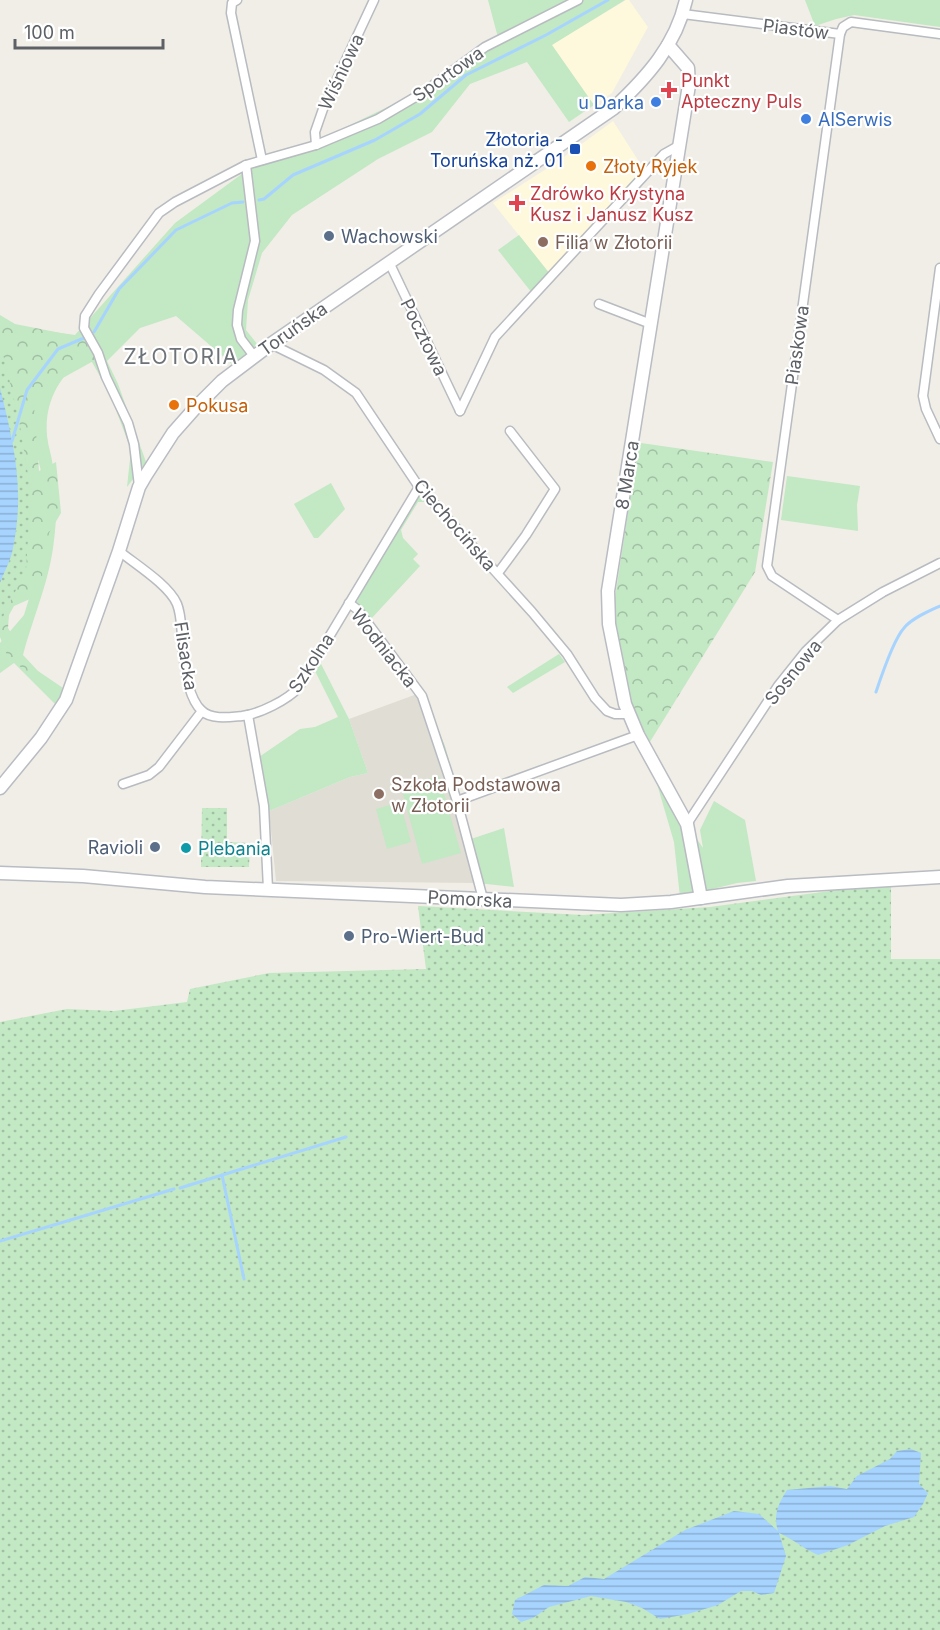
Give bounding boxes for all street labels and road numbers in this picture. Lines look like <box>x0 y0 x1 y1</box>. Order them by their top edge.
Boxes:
street label: Piastów <box>762 15 830 43</box>
street label: Wiśniowa <box>314 30 368 114</box>
street label: Sportowa <box>409 42 487 106</box>
street label: Pocztowa <box>396 295 452 379</box>
street label: Toruńska <box>255 298 331 360</box>
street label: Piaskowa <box>781 304 813 386</box>
street label: 8 Marca <box>611 439 643 511</box>
street label: Ciechocińska <box>410 475 500 575</box>
street label: Wodniacka <box>347 604 421 692</box>
street label: Flisacka <box>170 620 202 692</box>
street label: Szkolna <box>284 629 338 697</box>
street label: Sosnowa <box>760 635 826 709</box>
street label: Pomorska <box>427 886 513 912</box>

